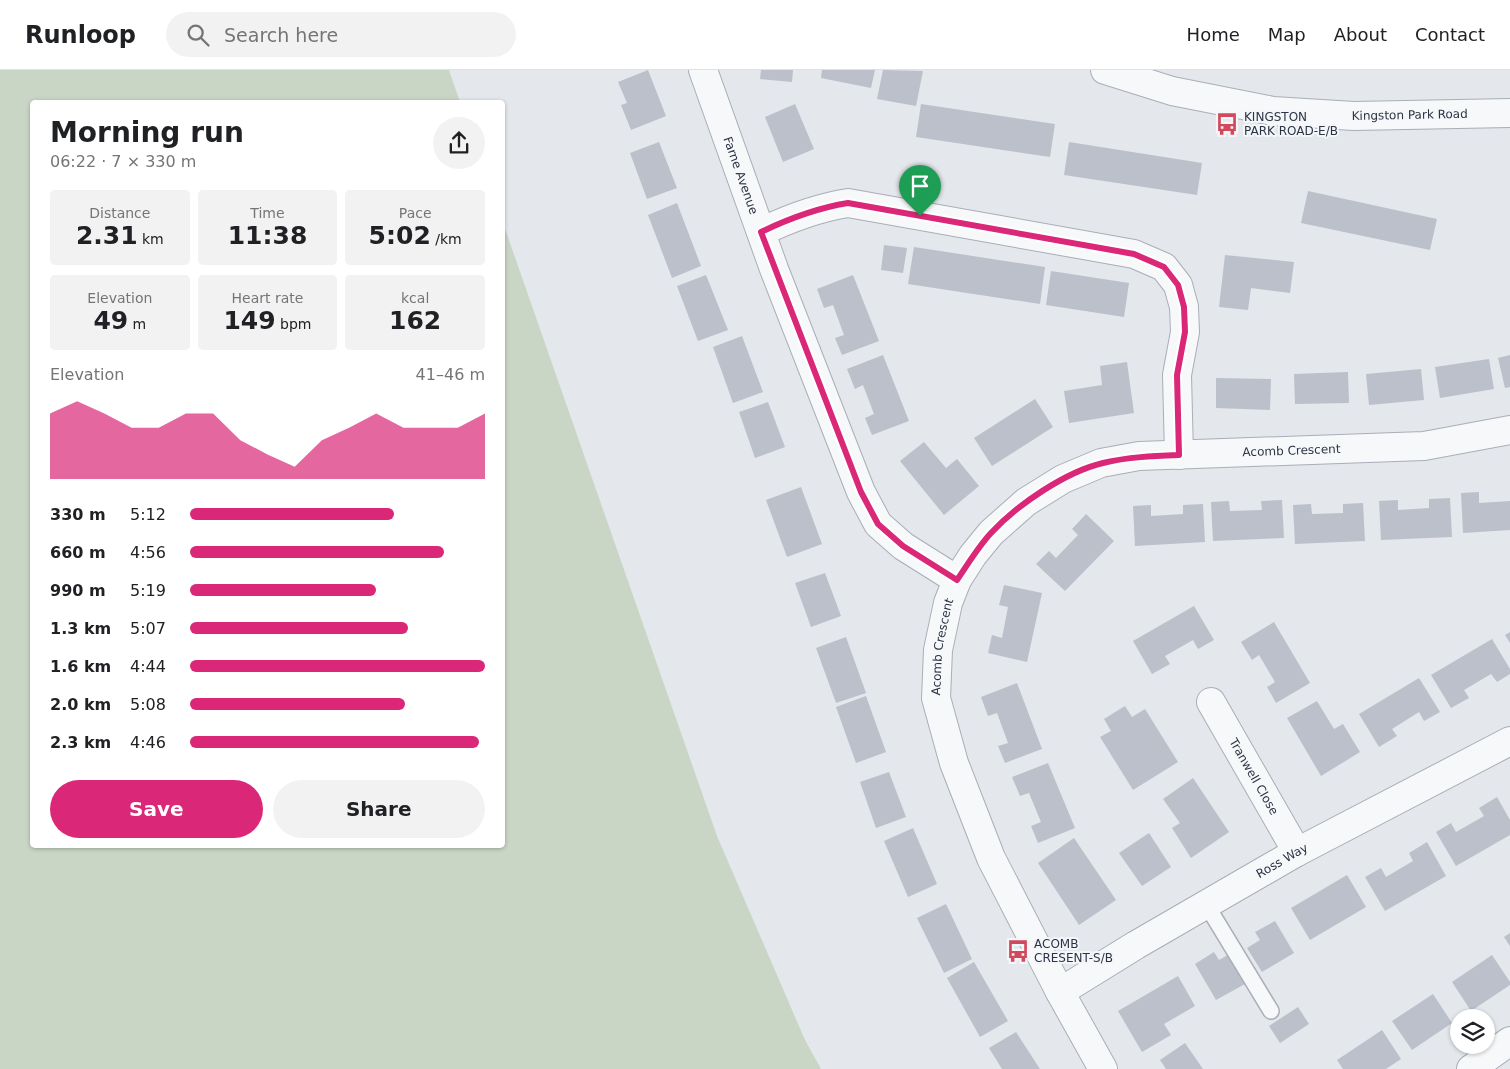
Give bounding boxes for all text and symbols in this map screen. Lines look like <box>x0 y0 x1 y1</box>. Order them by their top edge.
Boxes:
search box <box>166 12 516 57</box>
text: Runloop <box>25 21 136 49</box>
icon: search <box>184 21 212 49</box>
text: Search here <box>224 24 338 46</box>
text: Home <box>1187 24 1240 45</box>
text: Map <box>1268 24 1306 45</box>
text: About <box>1334 24 1387 45</box>
text: Contact <box>1415 24 1485 45</box>
street label: Kingston Park Road <box>1351 107 1468 123</box>
place label: KINGSTON PARK ROAD-E/B <box>1244 110 1338 138</box>
bus stop icon: KINGSTON PARK ROAD-E/B <box>1214 111 1240 137</box>
text: Morning run <box>50 116 244 149</box>
button: share <box>433 117 485 169</box>
street label: Farne Avenue <box>720 135 761 216</box>
text: 06:22 · 7 × 330 m <box>50 152 196 171</box>
pin <box>899 165 941 216</box>
icon: arrive <box>906 172 934 200</box>
text: Distance <box>89 205 150 221</box>
text: Time <box>250 205 285 221</box>
text: Pace <box>399 205 432 221</box>
text: 2.31 <box>76 221 138 250</box>
text: 11:38 <box>228 221 307 250</box>
text: 5:02 <box>369 221 431 250</box>
text: km <box>138 231 164 247</box>
text: /km <box>431 231 462 247</box>
text: Elevation <box>87 290 152 306</box>
text: Heart rate <box>232 290 303 306</box>
text: kcal <box>401 290 429 306</box>
text: 49 <box>93 306 128 335</box>
text: 149 <box>223 306 276 335</box>
text: 162 <box>389 306 441 335</box>
text: m <box>128 316 146 332</box>
text: bpm <box>276 316 312 332</box>
text: Elevation <box>50 365 124 384</box>
text: 41–46 m <box>416 365 485 384</box>
street label: Acomb Crescent <box>1242 442 1341 459</box>
text: 330 m <box>50 505 106 524</box>
text: 5:12 <box>130 505 166 524</box>
text: 660 m <box>50 543 106 562</box>
text: 4:56 <box>130 543 166 562</box>
text: 990 m <box>50 581 106 600</box>
text: 5:19 <box>130 581 166 600</box>
street label: Acomb Crescent <box>929 596 956 696</box>
text: 1.3 km <box>50 619 111 638</box>
text: 5:07 <box>130 619 166 638</box>
text: 1.6 km <box>50 657 111 676</box>
text: 4:44 <box>130 657 166 676</box>
text: 2.0 km <box>50 695 111 714</box>
text: 5:08 <box>130 695 166 714</box>
text: 2.3 km <box>50 733 111 752</box>
text: 4:46 <box>130 733 166 752</box>
street label: Tranwell Close <box>1226 735 1281 817</box>
button: Save <box>50 780 263 838</box>
button: Share <box>273 780 485 838</box>
street label: Ross Way <box>1254 841 1310 881</box>
place label: ACOMB CRESENT-S/B <box>1034 937 1113 965</box>
bus stop icon: ACOMB CRESENT-S/B <box>1005 938 1031 964</box>
map controls <box>1450 1009 1495 1054</box>
button: layers <box>1450 1009 1495 1054</box>

